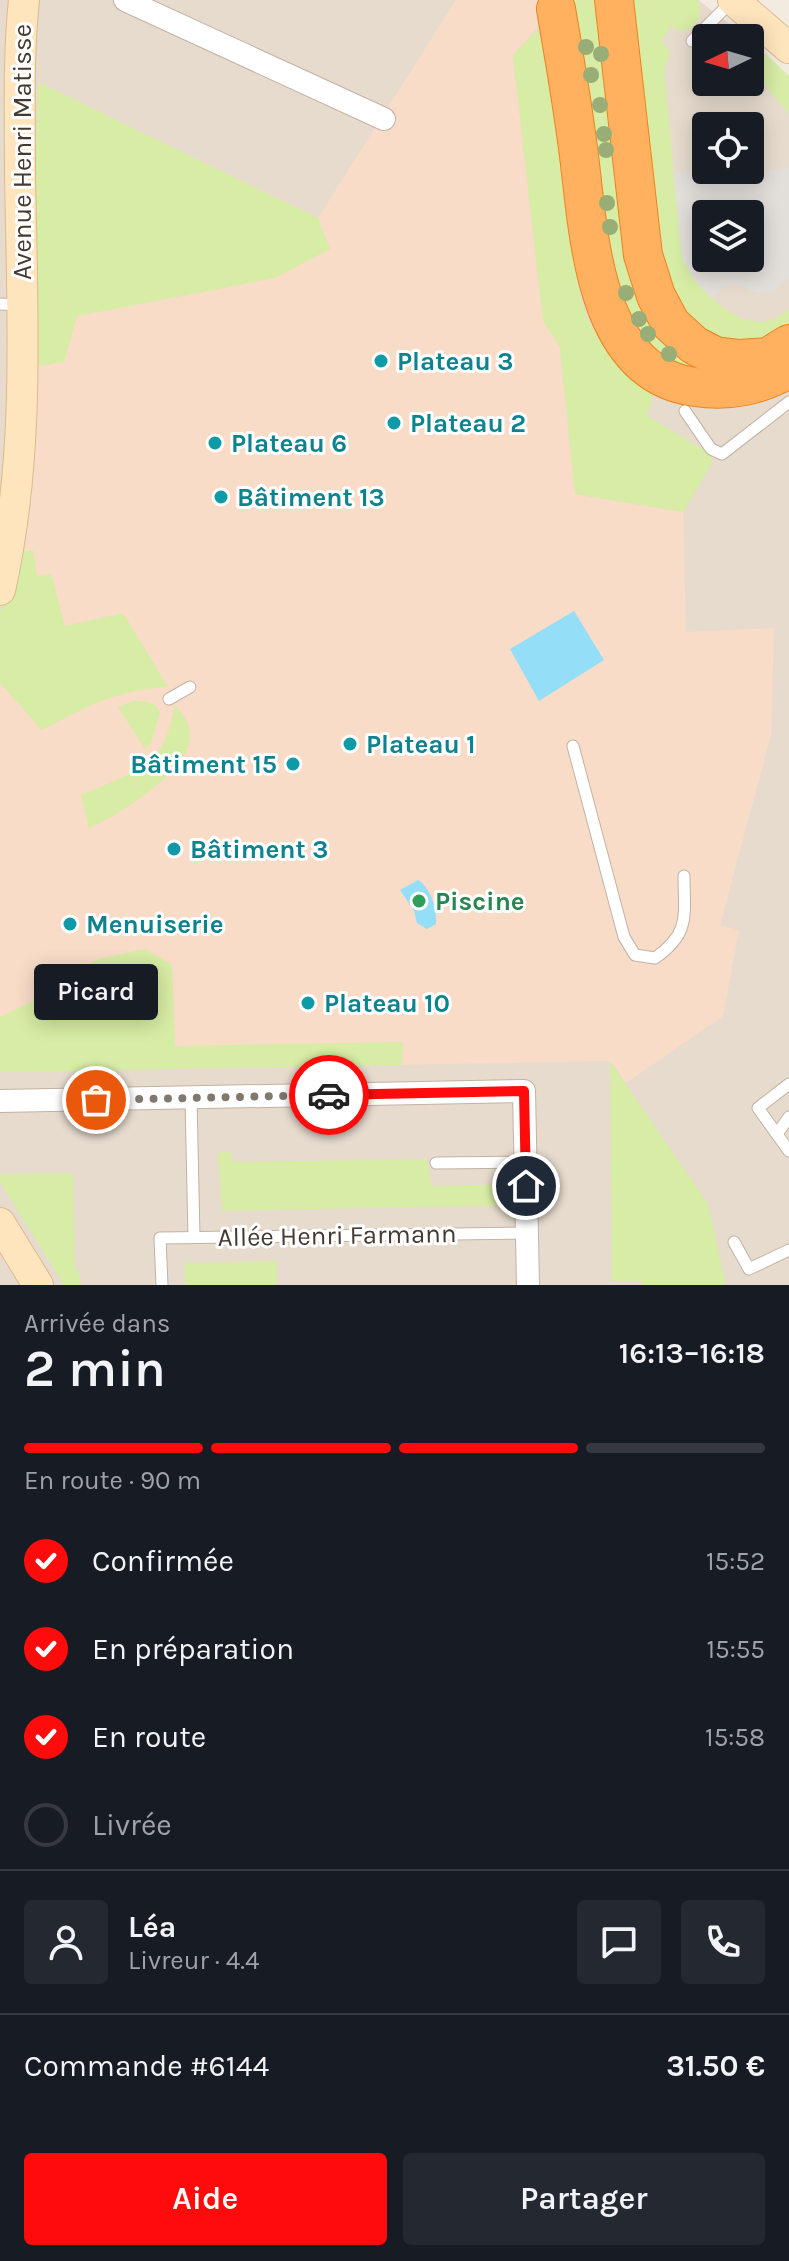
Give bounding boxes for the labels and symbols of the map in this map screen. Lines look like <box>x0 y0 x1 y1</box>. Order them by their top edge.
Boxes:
street label: Avenue Henri Matisse <box>7 24 38 280</box>
north arrow <box>692 24 764 96</box>
place label: Plateau 3 <box>397 346 514 377</box>
marker: Plateau 3 <box>372 352 390 370</box>
place label: Plateau 2 <box>410 408 526 439</box>
marker: Plateau 2 <box>385 414 403 432</box>
place label: Plateau 6 <box>231 428 347 459</box>
marker: Plateau 6 <box>206 434 224 452</box>
place label: Bâtiment 13 <box>237 482 385 513</box>
marker: Bâtiment 13 <box>212 488 230 506</box>
place label: Plateau 1 <box>366 729 476 760</box>
marker: Plateau 1 <box>341 735 359 753</box>
place label: Bâtiment 15 <box>130 749 277 780</box>
marker: Bâtiment 15 <box>284 755 302 773</box>
place label: Bâtiment 3 <box>190 834 329 865</box>
marker: Bâtiment 3 <box>165 840 183 858</box>
place label: Piscine <box>435 886 525 917</box>
marker: Piscine <box>410 892 428 910</box>
place label: Menuiserie <box>86 909 224 940</box>
marker: Menuiserie <box>61 915 79 933</box>
callout: Picard <box>34 964 158 1020</box>
place label: Plateau 10 <box>324 988 450 1019</box>
marker: Plateau 10 <box>299 994 317 1012</box>
courier <box>289 1055 369 1135</box>
pin <box>62 1066 130 1134</box>
pin <box>492 1152 560 1220</box>
street label: Allée Henri Farmann <box>217 1218 457 1253</box>

